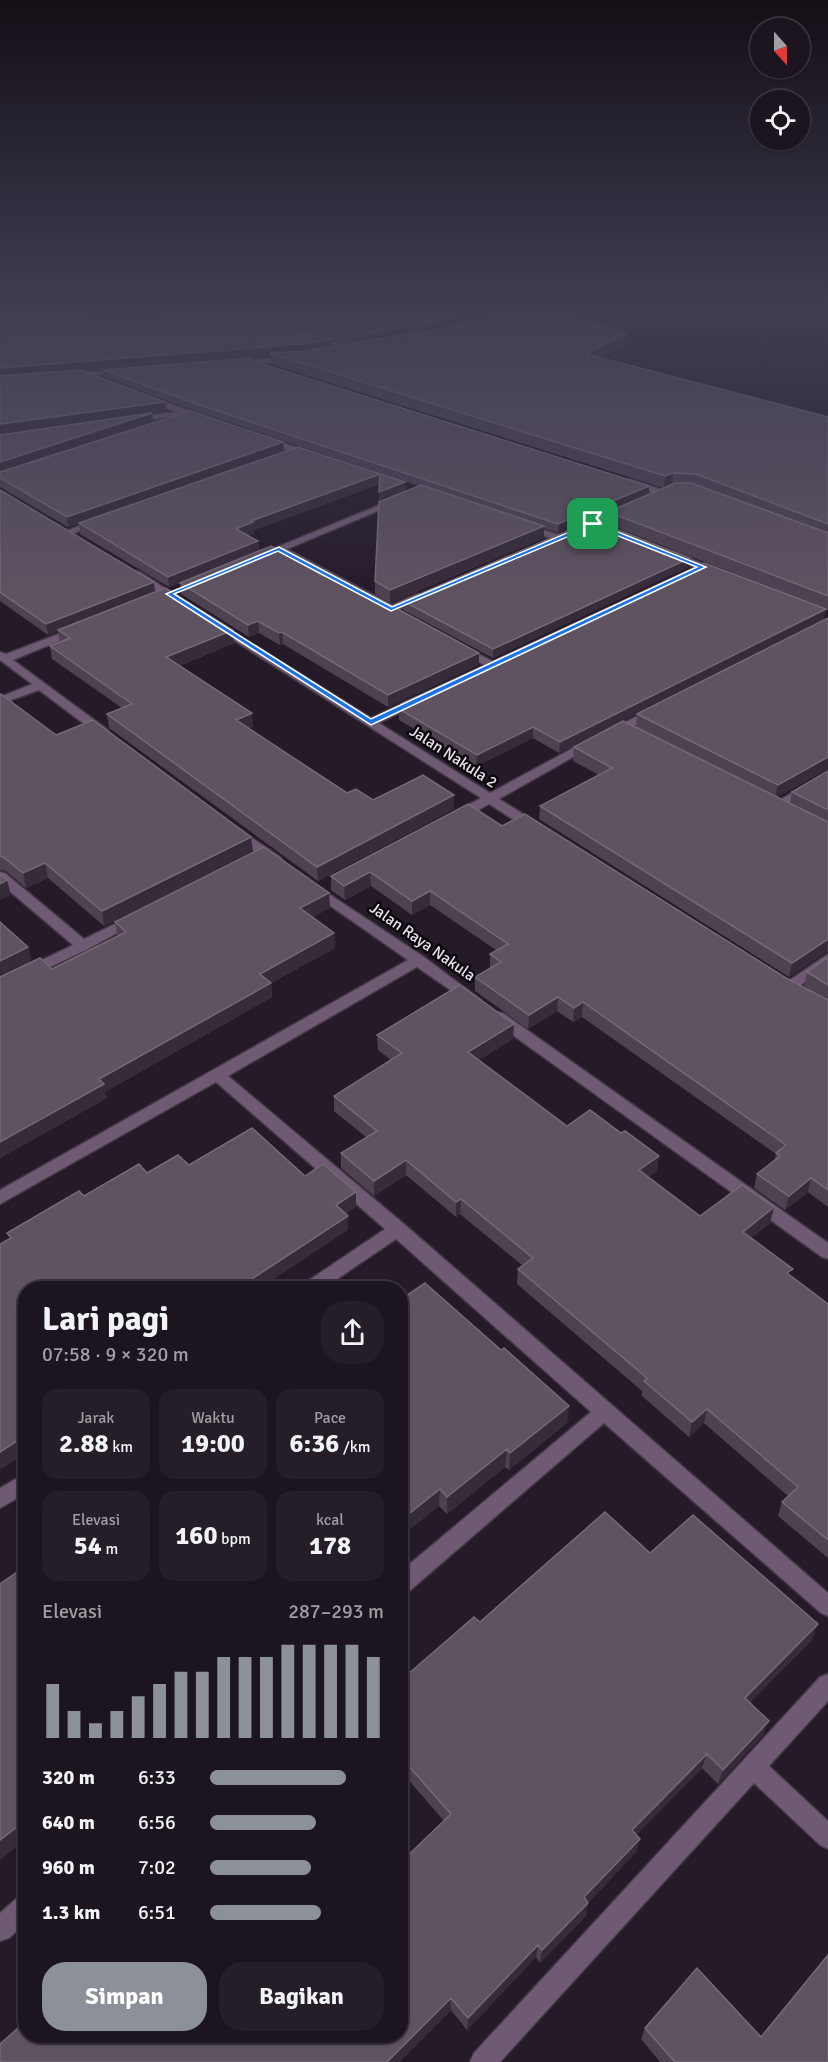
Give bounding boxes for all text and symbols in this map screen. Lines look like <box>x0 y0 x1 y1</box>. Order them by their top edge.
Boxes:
north arrow <box>750 18 810 78</box>
map controls <box>750 18 810 150</box>
button: locate <box>750 90 810 150</box>
pin <box>567 498 618 549</box>
icon: arrive <box>576 507 609 540</box>
street label: Jalan Nakula 2 <box>406 721 501 793</box>
street label: Jalan Raya Nakula <box>366 898 479 986</box>
text: Lari pagi <box>42 1299 169 1340</box>
button: share <box>321 1301 384 1364</box>
text: 07:58 · 9 × 320 m <box>42 1342 189 1367</box>
text: Jarak <box>78 1408 114 1428</box>
text: Waktu <box>191 1408 235 1428</box>
text: Pace <box>314 1408 346 1428</box>
text: 2.88 <box>59 1428 109 1460</box>
text: 19:00 <box>181 1428 245 1460</box>
text: 6:36 <box>290 1428 339 1460</box>
text: km <box>109 1437 133 1457</box>
text: /km <box>339 1437 370 1457</box>
text: Elevasi <box>72 1510 120 1530</box>
text: kcal <box>316 1510 344 1530</box>
text: 160 <box>175 1520 217 1552</box>
text: bpm <box>217 1529 251 1549</box>
text: 54 <box>74 1530 102 1562</box>
text: 178 <box>309 1530 351 1562</box>
text: m <box>102 1539 118 1559</box>
text: Elevasi <box>42 1599 102 1624</box>
text: 287–293 m <box>288 1599 384 1624</box>
text: 320 m <box>42 1765 95 1790</box>
text: 6:33 <box>138 1765 176 1790</box>
text: 640 m <box>42 1810 95 1835</box>
text: 6:56 <box>138 1810 176 1835</box>
text: 960 m <box>42 1855 95 1880</box>
text: 7:02 <box>138 1855 176 1880</box>
text: 1.3 km <box>42 1900 100 1925</box>
text: 6:51 <box>138 1900 176 1925</box>
button: Simpan <box>42 1962 207 2031</box>
button: Bagikan <box>219 1962 384 2031</box>

